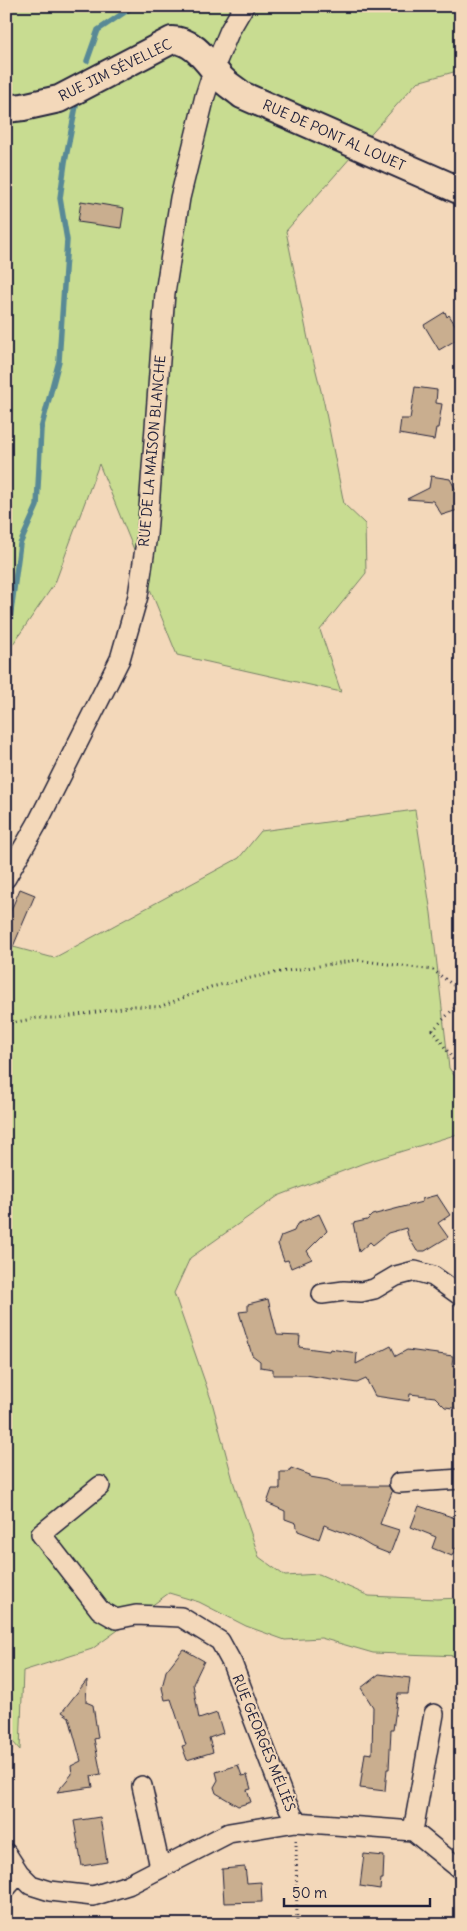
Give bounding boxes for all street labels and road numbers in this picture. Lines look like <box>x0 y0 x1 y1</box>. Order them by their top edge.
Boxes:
street label: RUE JIM SÉVELLEC <box>55 35 175 105</box>
street label: RUE DE PONT AL LOUET <box>260 95 408 175</box>
street label: RUE DE LA MAISON BLANCHE <box>135 354 169 548</box>
street label: RUE GEORGES MÉLIÈS <box>228 1672 300 1814</box>

